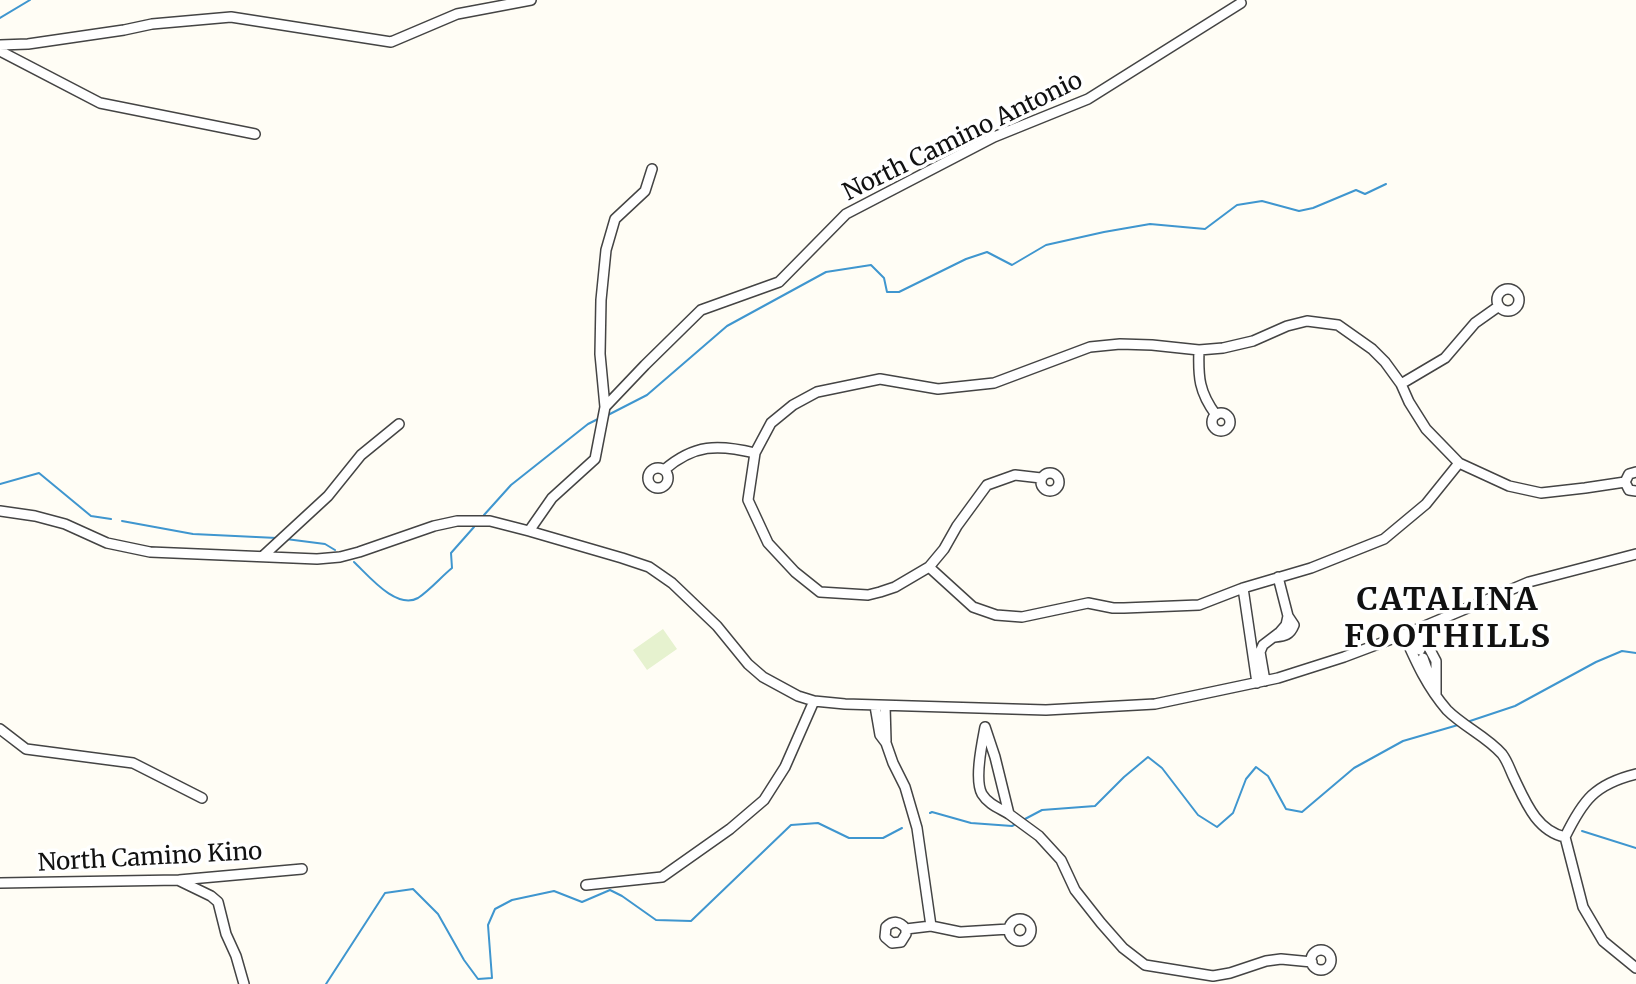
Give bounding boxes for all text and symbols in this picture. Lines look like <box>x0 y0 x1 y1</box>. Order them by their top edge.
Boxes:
street label: North Camino Antonio <box>839 67 1087 207</box>
district label: CATALINA FOOTHILLS <box>1345 582 1551 657</box>
street label: North Camino Kino <box>37 838 263 878</box>

